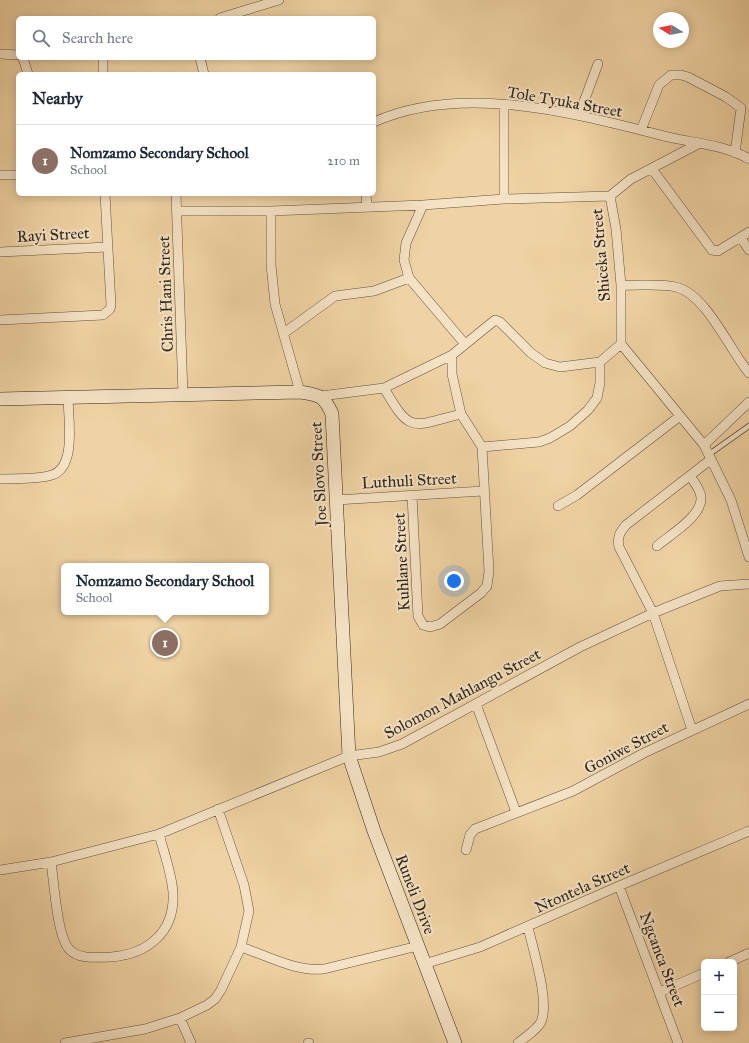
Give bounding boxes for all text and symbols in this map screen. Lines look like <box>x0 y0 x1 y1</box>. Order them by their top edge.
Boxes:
north arrow <box>653 12 689 48</box>
search box <box>16 16 376 60</box>
icon: search <box>30 27 52 49</box>
text: Search here <box>62 29 133 47</box>
street label: Tole Tyuka Street <box>506 82 624 121</box>
text: Nearby <box>32 88 83 109</box>
text: Nomzamo Secondary School <box>70 144 249 162</box>
text: 1 <box>42 153 48 169</box>
text: 210 m <box>327 153 360 169</box>
text: School <box>70 162 107 178</box>
street label: Shiceka Street <box>587 207 614 302</box>
street label: Rayi Street <box>16 223 90 246</box>
street label: Chris Hani Street <box>154 235 177 352</box>
street label: Joe Slovo Street <box>306 421 332 529</box>
street label: Luthuli Street <box>361 469 457 492</box>
street label: Kuhlane Street <box>389 512 414 611</box>
popup <box>61 563 269 615</box>
your location <box>444 571 464 591</box>
text: Nomzamo Secondary School <box>76 572 254 590</box>
text: School <box>76 590 113 606</box>
pin: 1 <box>152 628 178 658</box>
street label: Solomon Mahlangu Street <box>381 644 545 744</box>
street label: Goniwe Street <box>581 717 672 778</box>
street label: Runeli Drive <box>392 852 440 937</box>
street label: Ntontela Street <box>532 858 633 917</box>
street label: Ngcanca Street <box>635 909 689 1010</box>
map controls <box>701 959 737 1031</box>
button: + <box>701 959 737 995</box>
button: − <box>701 995 737 1031</box>

